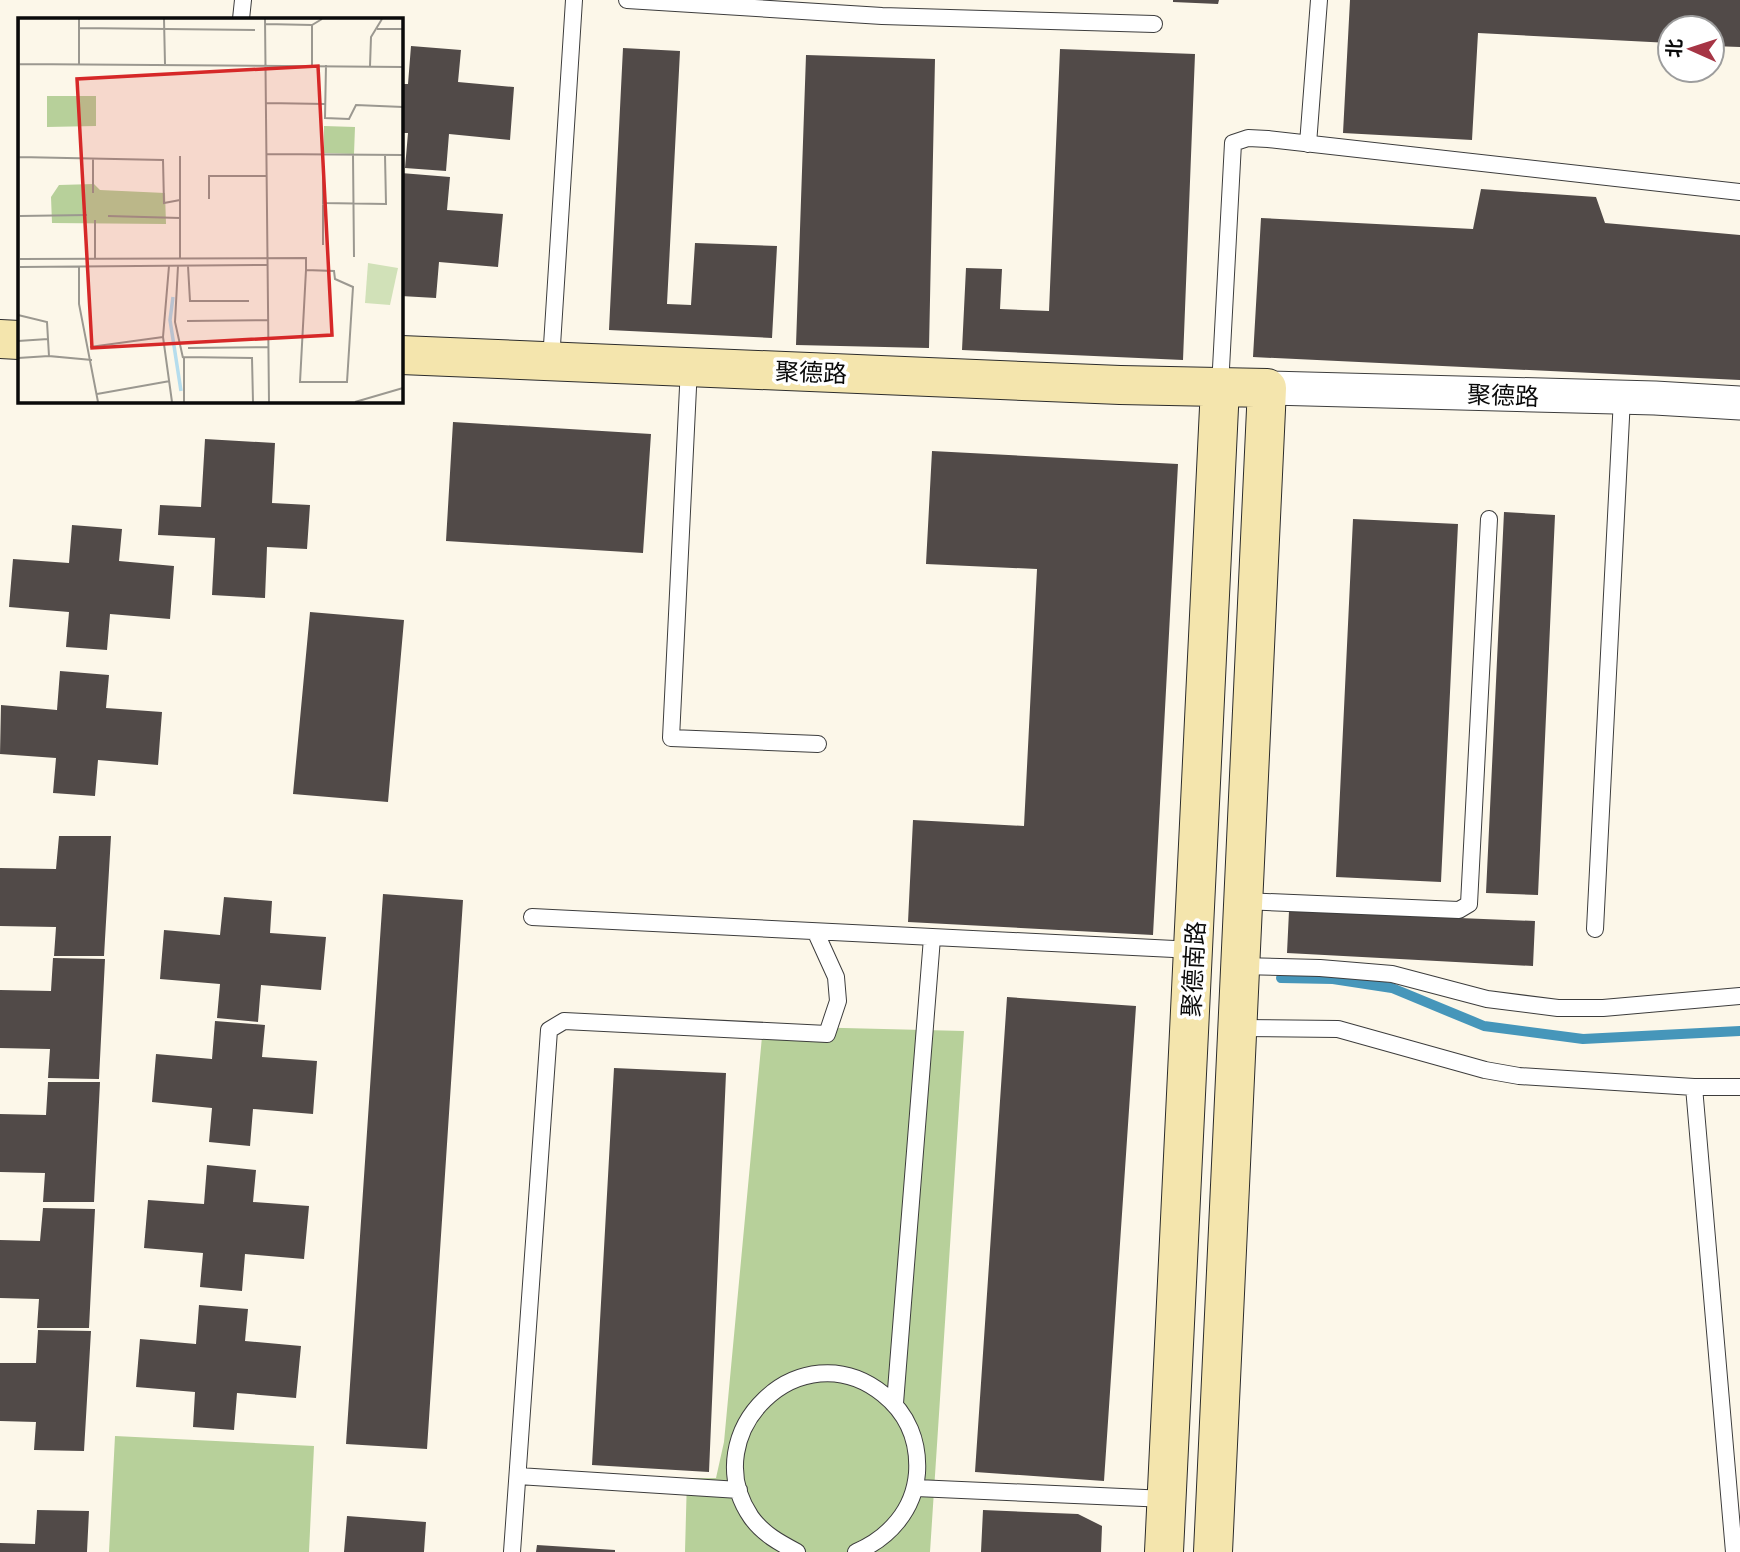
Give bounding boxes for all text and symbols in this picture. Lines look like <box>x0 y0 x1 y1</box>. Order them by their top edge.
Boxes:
north arrow <box>1656 14 1726 84</box>
inset map <box>18 18 402 402</box>
text: 北 <box>1662 38 1687 58</box>
street label: 聚德路 <box>774 355 848 389</box>
street label: 聚德路 <box>1466 378 1540 412</box>
street label: 聚德南路 <box>1175 920 1211 1018</box>

